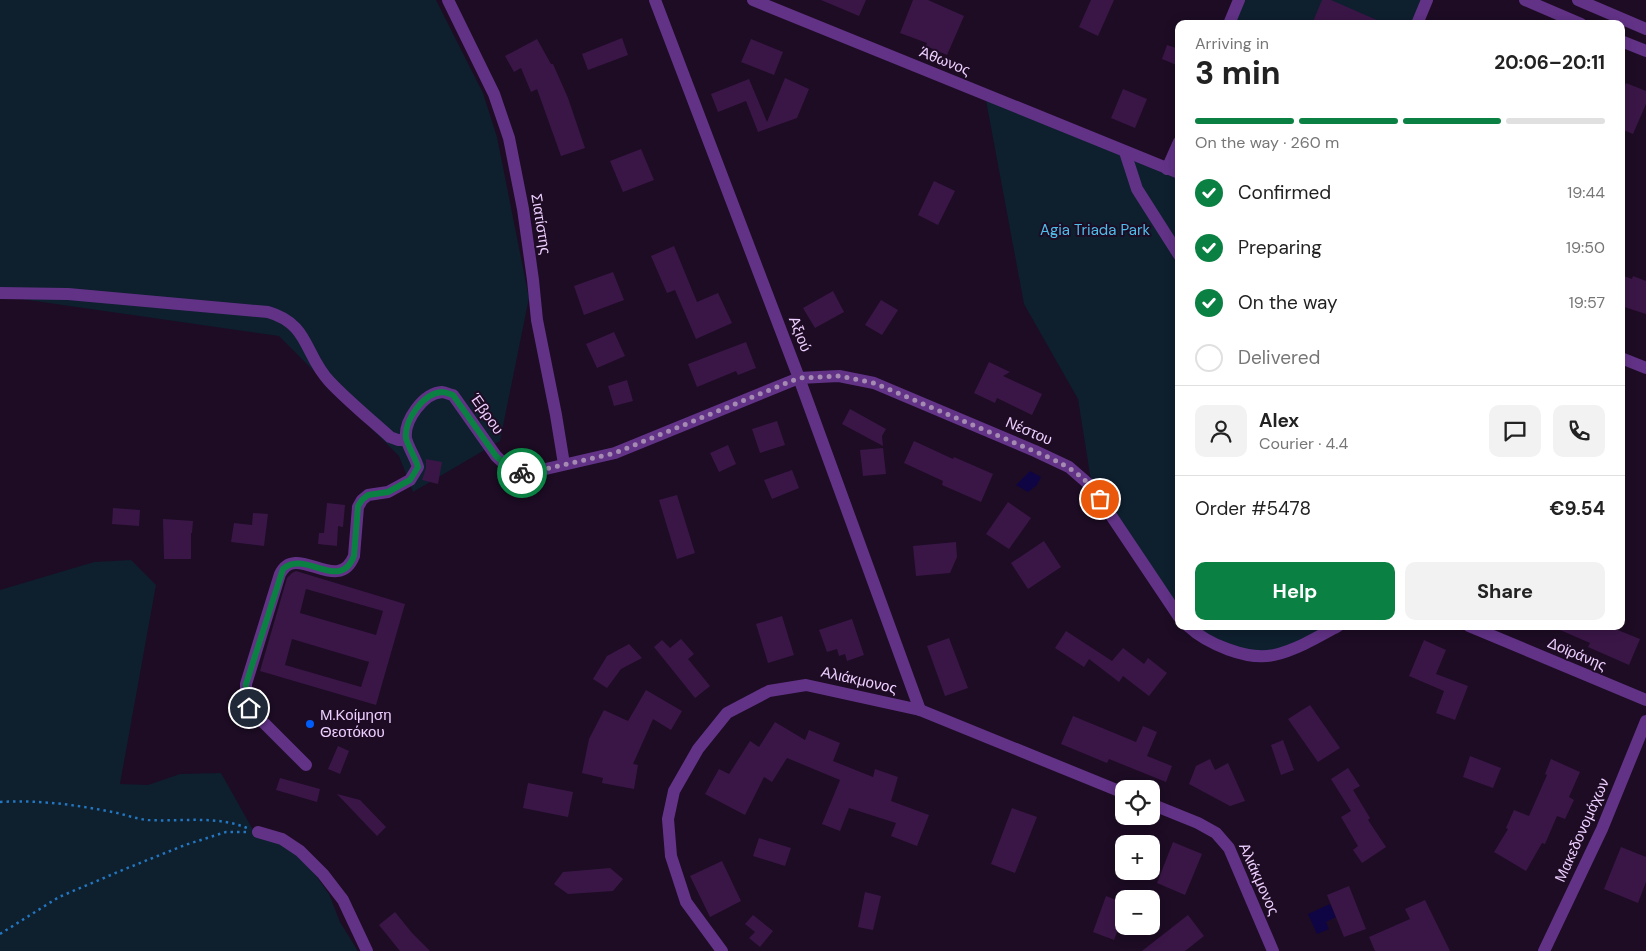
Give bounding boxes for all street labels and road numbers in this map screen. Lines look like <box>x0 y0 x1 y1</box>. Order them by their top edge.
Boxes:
street label: Άθωνος <box>917 42 973 80</box>
street label: Σιατίστης <box>526 192 556 256</box>
street label: Αξιού <box>784 313 816 355</box>
street label: Έβρου <box>465 389 508 438</box>
street label: Νέστου <box>1003 412 1055 450</box>
street label: Δοϊράνης <box>1545 633 1609 675</box>
street label: Αλιάκμονος <box>819 662 899 698</box>
street label: Μακεδονομάχων <box>1550 775 1614 885</box>
street label: Αλιάκμονος <box>1234 840 1284 918</box>

